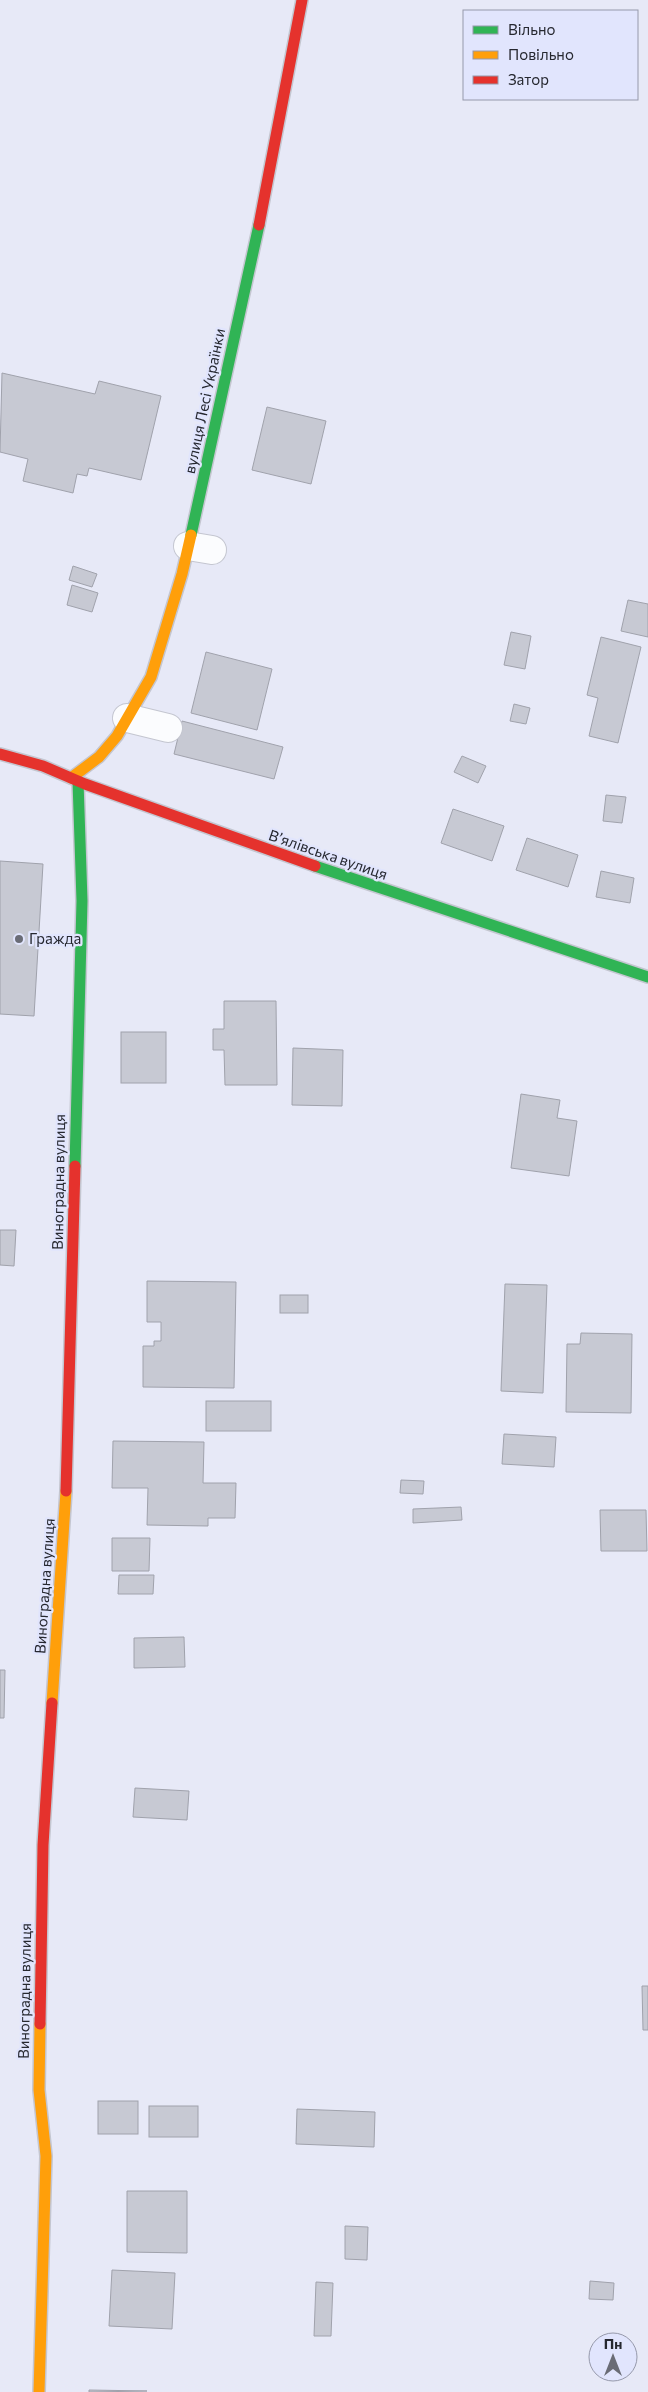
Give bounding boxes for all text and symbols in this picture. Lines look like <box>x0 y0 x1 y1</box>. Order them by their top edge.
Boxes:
legend <box>463 10 638 100</box>
text: Вільно <box>508 20 555 38</box>
text: Повільно <box>508 45 574 63</box>
text: Затор <box>508 70 549 88</box>
street label: вулиця Лесі Українки <box>180 327 228 475</box>
street label: В’ялівська вулиця <box>267 825 390 883</box>
place label: Гражда <box>29 929 81 947</box>
marker: Гражда <box>13 933 25 945</box>
street label: Виноградна вулиця <box>48 1114 68 1250</box>
street label: Виноградна вулиця <box>30 1517 58 1654</box>
street label: Виноградна вулиця <box>14 1923 34 2059</box>
north arrow <box>588 2332 638 2382</box>
text: Пн <box>604 2335 622 2352</box>

